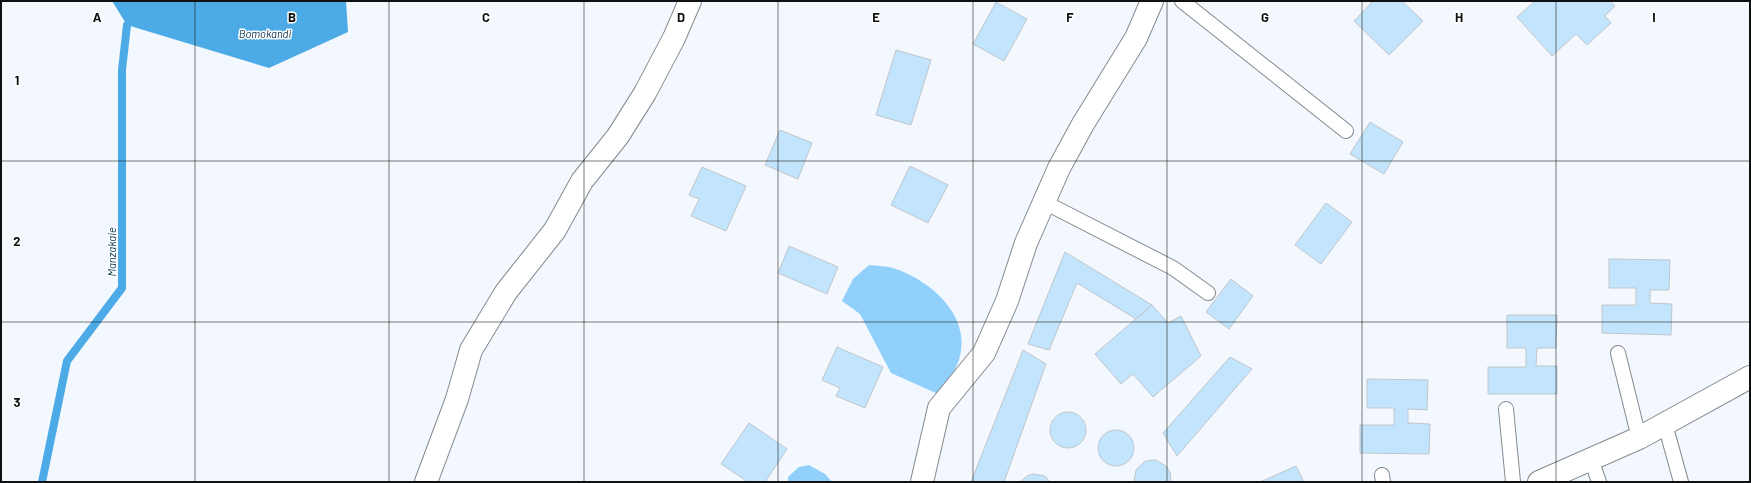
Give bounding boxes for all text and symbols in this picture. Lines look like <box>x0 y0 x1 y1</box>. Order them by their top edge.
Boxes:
text: A <box>93 9 102 25</box>
text: B <box>288 9 296 25</box>
text: C <box>482 9 490 25</box>
text: D <box>677 9 685 25</box>
text: E <box>872 9 880 25</box>
text: F <box>1066 9 1074 25</box>
text: G <box>1261 9 1269 25</box>
text: H <box>1455 9 1463 25</box>
text: I <box>1652 9 1656 25</box>
water label: Bomokandi <box>239 27 291 40</box>
text: 1 <box>15 72 19 88</box>
water label: Manzakaie <box>105 227 118 277</box>
text: 2 <box>13 233 21 249</box>
text: 3 <box>13 394 21 410</box>

